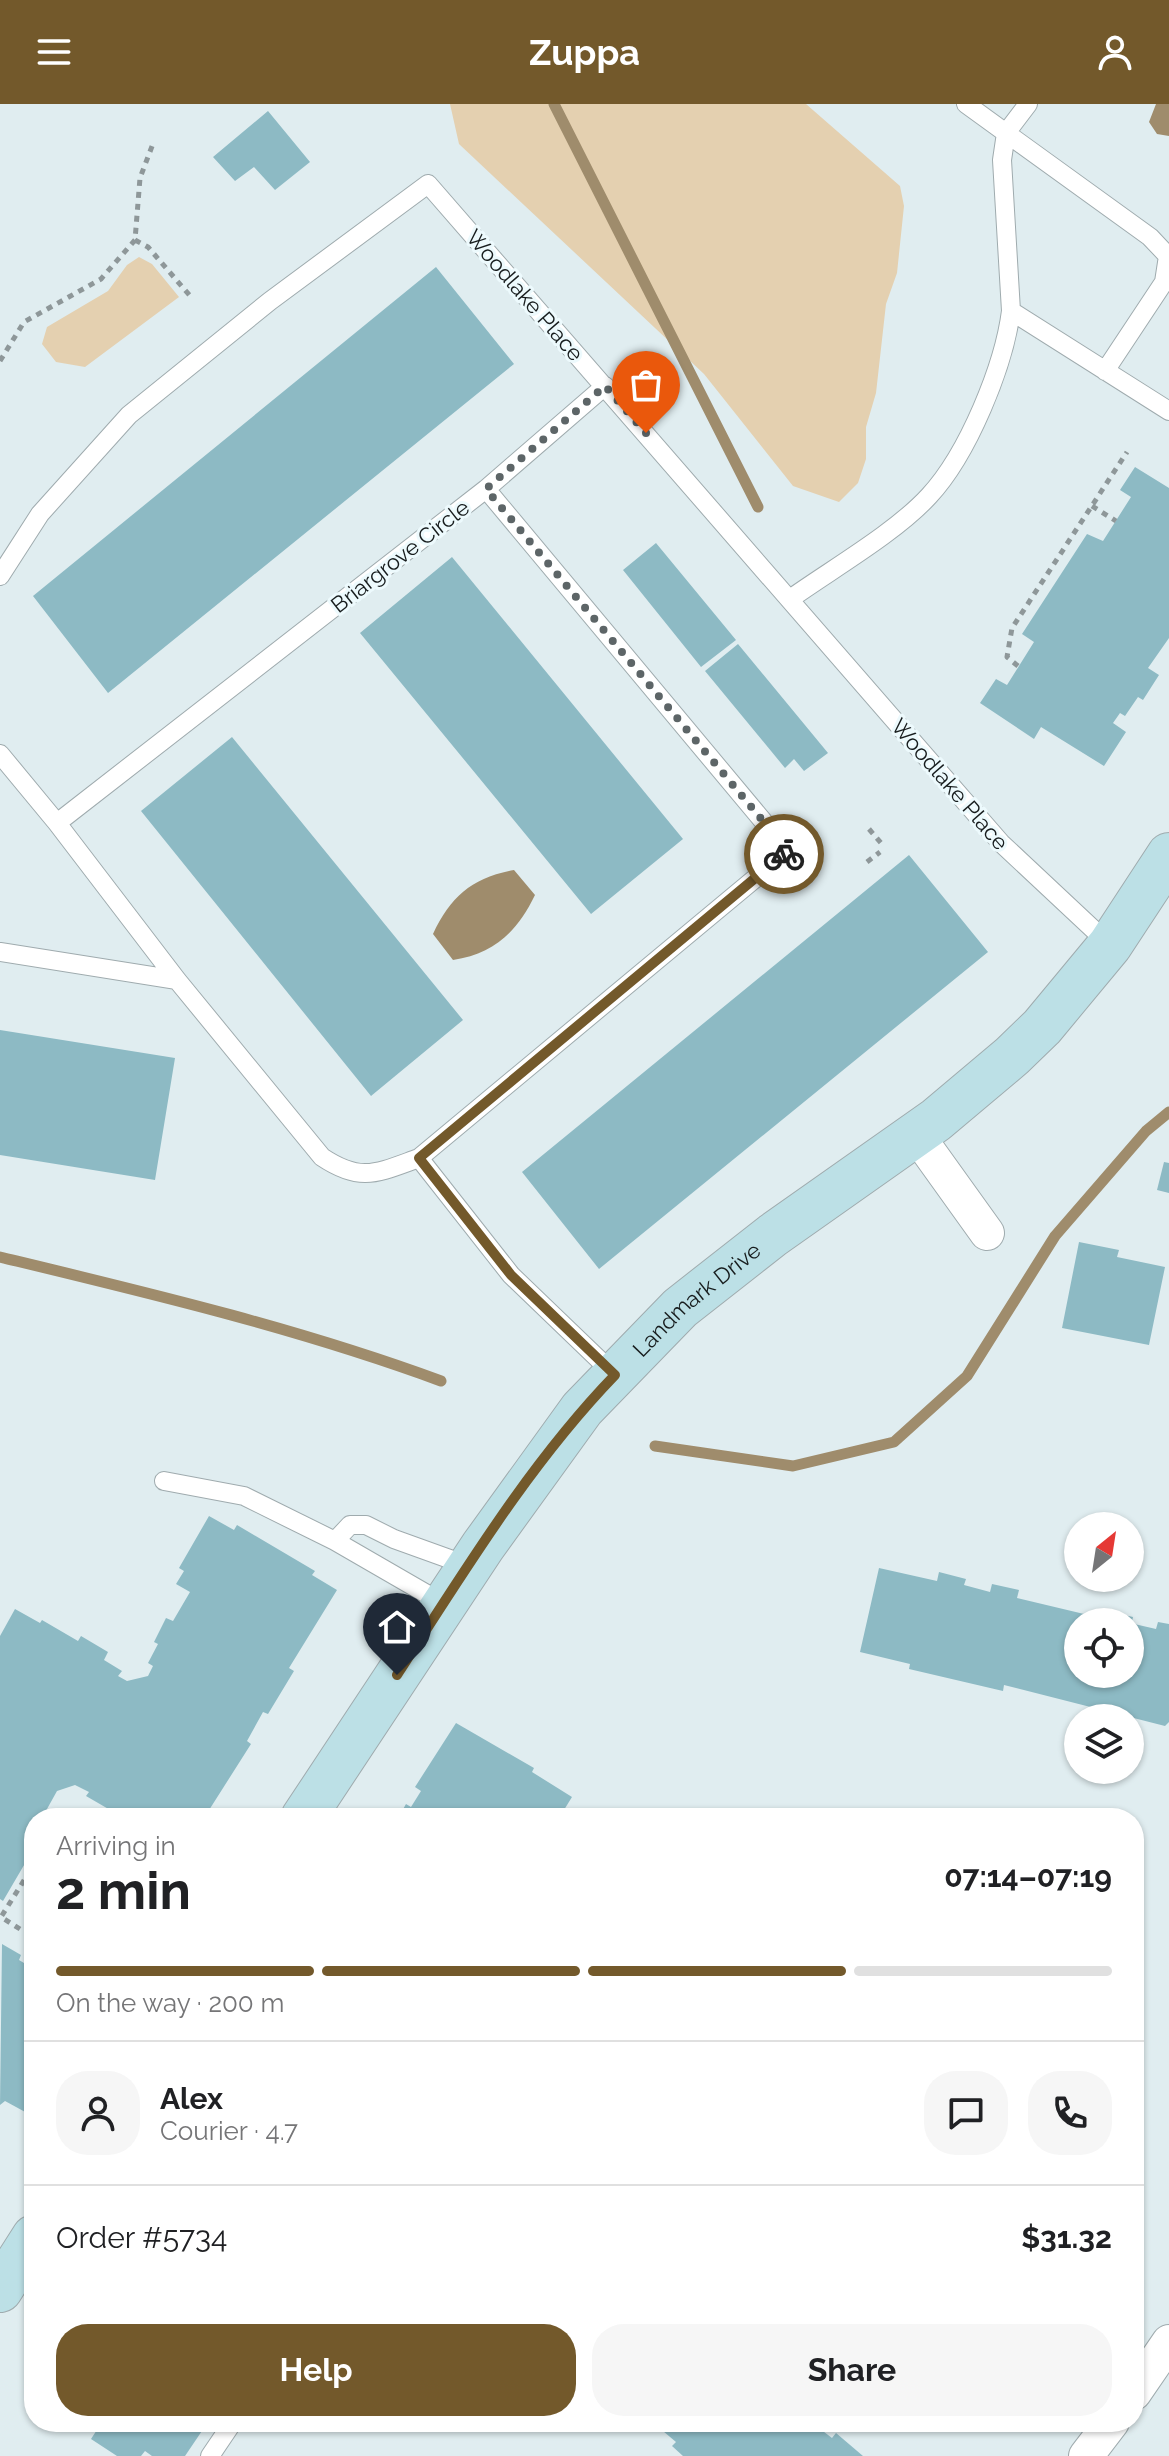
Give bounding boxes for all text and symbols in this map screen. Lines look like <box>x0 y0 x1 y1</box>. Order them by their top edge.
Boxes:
icon: menu <box>32 30 76 74</box>
icon: person <box>1093 30 1137 74</box>
text: Zuppa <box>529 31 640 73</box>
street label: Woodlake Place <box>461 224 589 366</box>
pin <box>612 351 680 433</box>
icon: bag <box>624 363 668 407</box>
street label: Briargrove Circle <box>326 494 474 618</box>
street label: Woodlake Place <box>886 713 1014 855</box>
courier <box>744 814 824 894</box>
icon: bike <box>762 832 806 876</box>
street label: Landmark Drive <box>627 1237 766 1362</box>
north arrow <box>1064 1512 1144 1592</box>
map controls <box>1064 1512 1144 1784</box>
pin <box>363 1593 431 1675</box>
icon: home <box>375 1605 419 1649</box>
button: locate <box>1064 1608 1144 1688</box>
button: layers <box>1064 1704 1144 1784</box>
text: Arriving in <box>56 1831 176 1861</box>
text: 07:14–07:19 <box>944 1859 1112 1894</box>
text: 2 min <box>56 1860 191 1921</box>
text: On the way · 200 m <box>56 1988 284 2018</box>
button: person <box>56 2071 140 2155</box>
button: chat <box>924 2071 1008 2155</box>
button: phone <box>1028 2071 1112 2155</box>
text: Alex <box>160 2081 223 2116</box>
text: Courier · 4.7 <box>160 2116 298 2146</box>
text: Order #5734 <box>56 2220 227 2255</box>
text: $31.32 <box>1021 2220 1112 2255</box>
button: Help <box>56 2324 576 2416</box>
button: Share <box>592 2324 1112 2416</box>

